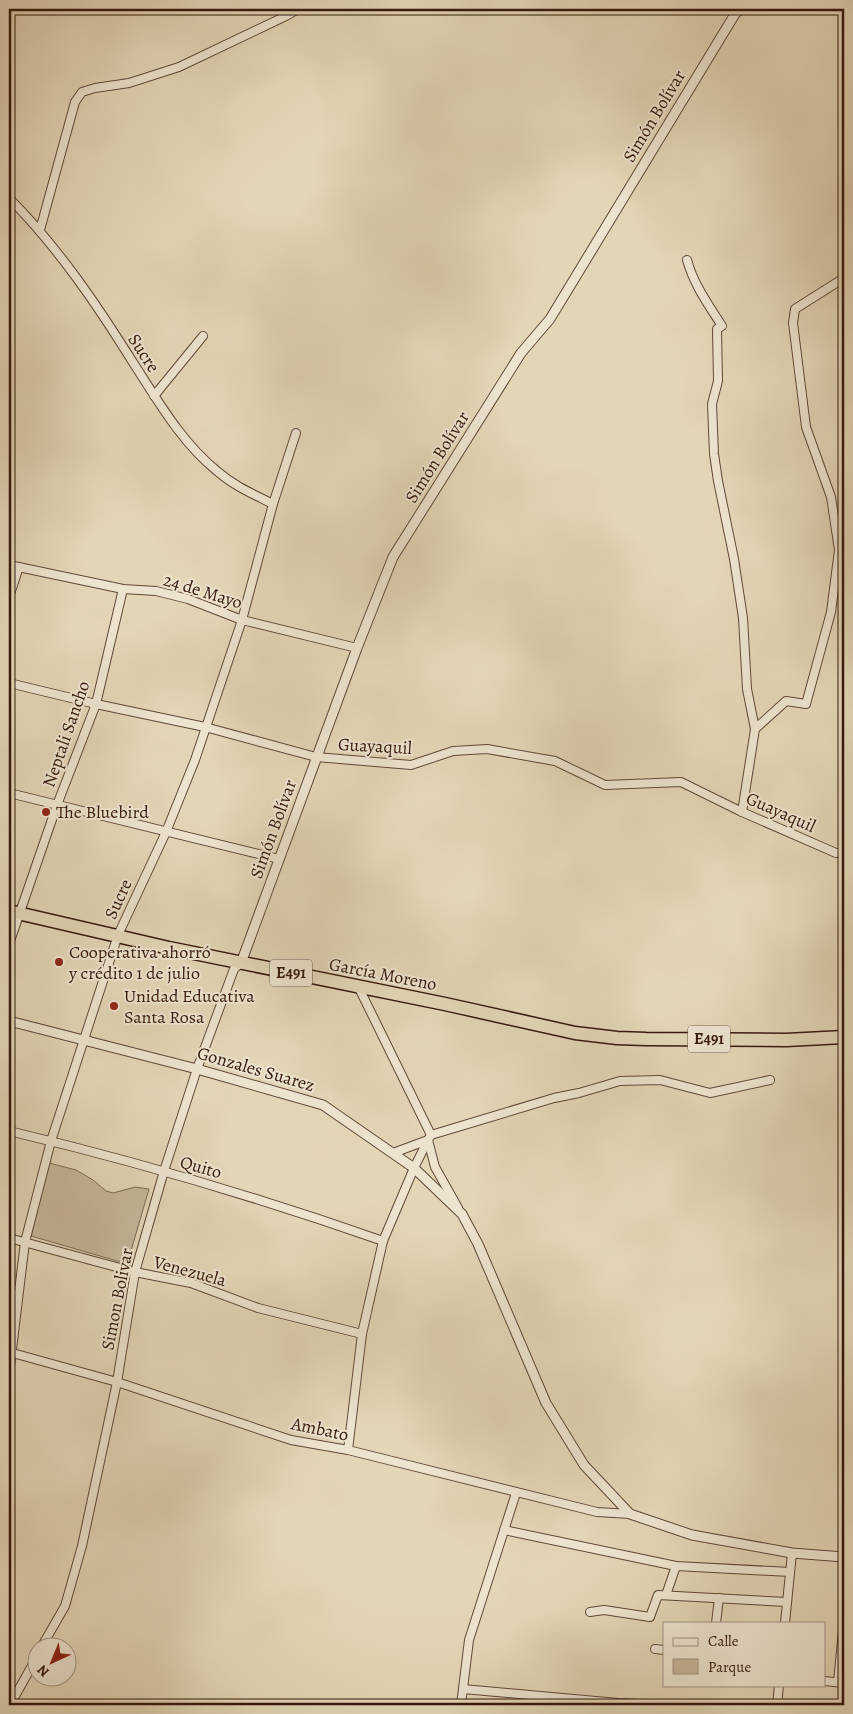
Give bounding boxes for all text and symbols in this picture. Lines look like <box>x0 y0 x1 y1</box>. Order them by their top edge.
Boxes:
street label: Simón Bolívar <box>617 65 691 167</box>
street label: Sucre <box>123 329 165 377</box>
street label: Simón Bolívar <box>399 407 475 507</box>
street label: 24 de Mayo <box>161 568 245 614</box>
street label: Neptali Sancho <box>37 678 95 790</box>
street label: Guayaquil <box>337 732 413 760</box>
street label: Simón Bolívar <box>244 776 302 882</box>
street label: Guayaquil <box>742 786 820 838</box>
place label: The Bluebird <box>56 800 149 824</box>
marker: The Bluebird <box>40 806 52 818</box>
street label: Sucre <box>98 875 138 923</box>
place label: Cooperativa ahorró y crédito 1 de julio <box>68 940 211 985</box>
street label: García Moreno <box>327 952 439 996</box>
marker: Cooperativa ahorró y crédito 1 de julio <box>53 956 65 968</box>
road number: E491 <box>270 960 312 986</box>
place label: Unidad Educativa Santa Rosa <box>124 984 255 1029</box>
marker: Unidad Educativa Santa Rosa <box>108 1000 120 1012</box>
road number: E491 <box>688 1026 730 1052</box>
street label: Gonzales Suarez <box>194 1041 318 1097</box>
street label: Quito <box>177 1150 225 1184</box>
street label: Simon Bolivar <box>95 1246 139 1352</box>
street label: Venezuela <box>150 1250 230 1292</box>
street label: Ambato <box>288 1411 351 1447</box>
legend <box>663 1622 826 1686</box>
text: Calle <box>708 1631 739 1651</box>
north arrow <box>28 1636 78 1686</box>
text: Parque <box>708 1657 751 1677</box>
text: N <box>33 1661 54 1681</box>

